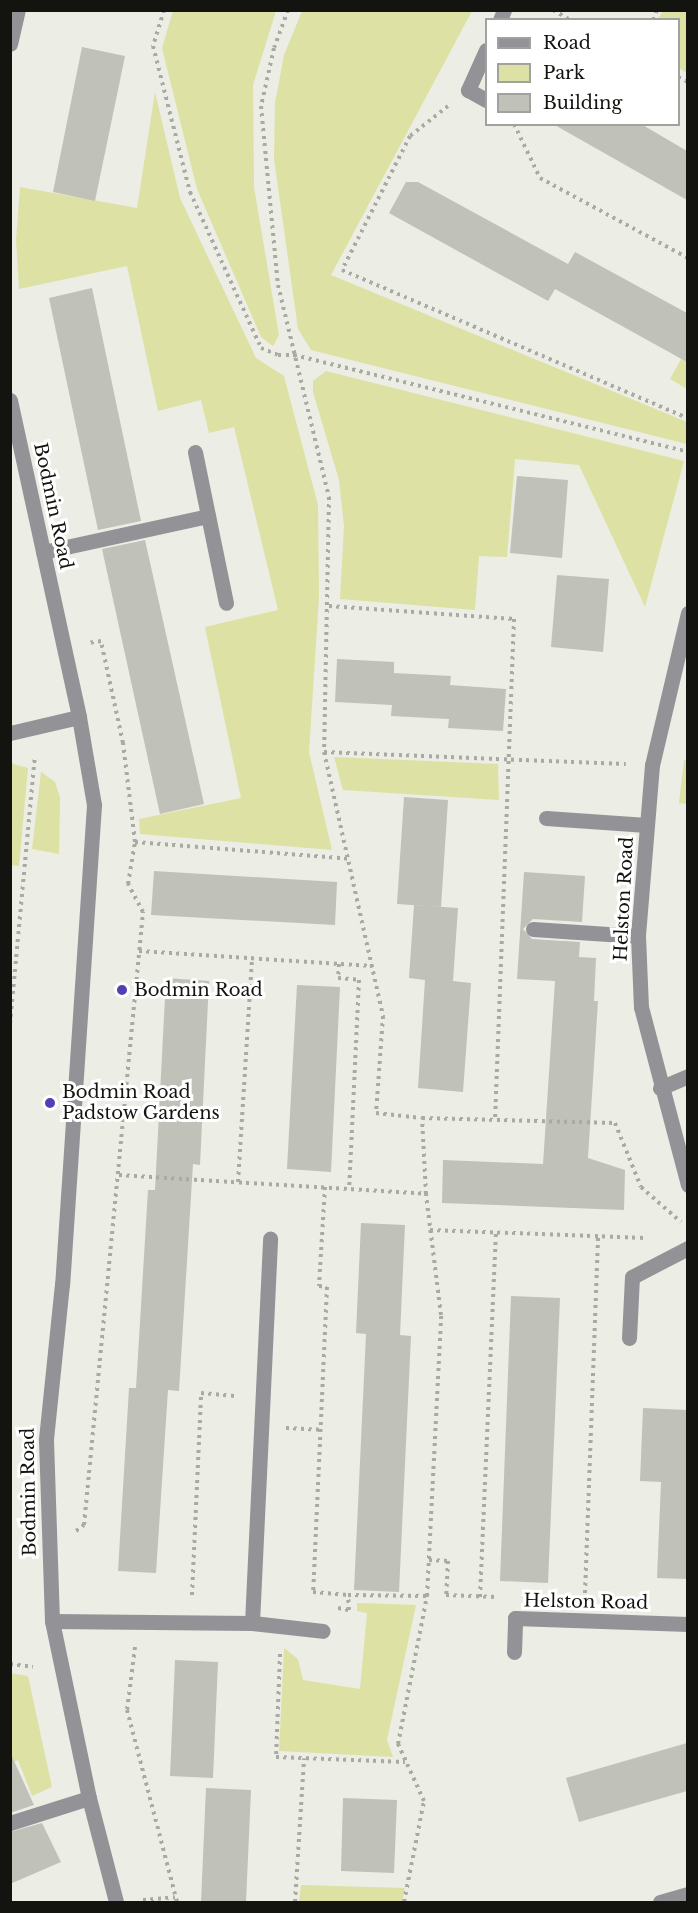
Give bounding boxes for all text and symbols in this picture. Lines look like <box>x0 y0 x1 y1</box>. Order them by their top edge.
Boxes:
legend <box>485 18 680 126</box>
text: Road <box>543 32 591 54</box>
text: Park <box>543 62 585 84</box>
text: Building <box>543 92 622 114</box>
street label: Bodmin Road <box>29 441 77 571</box>
street label: Helston Road <box>610 836 638 962</box>
place label: Bodmin Road <box>134 979 263 1001</box>
marker: Bodmin Road <box>115 983 129 997</box>
place label: Bodmin Road Padstow Gardens <box>62 1082 220 1124</box>
marker: Bodmin Road Padstow Gardens <box>43 1096 57 1110</box>
street label: Bodmin Road <box>17 1427 41 1557</box>
street label: Helston Road <box>524 1590 648 1614</box>

